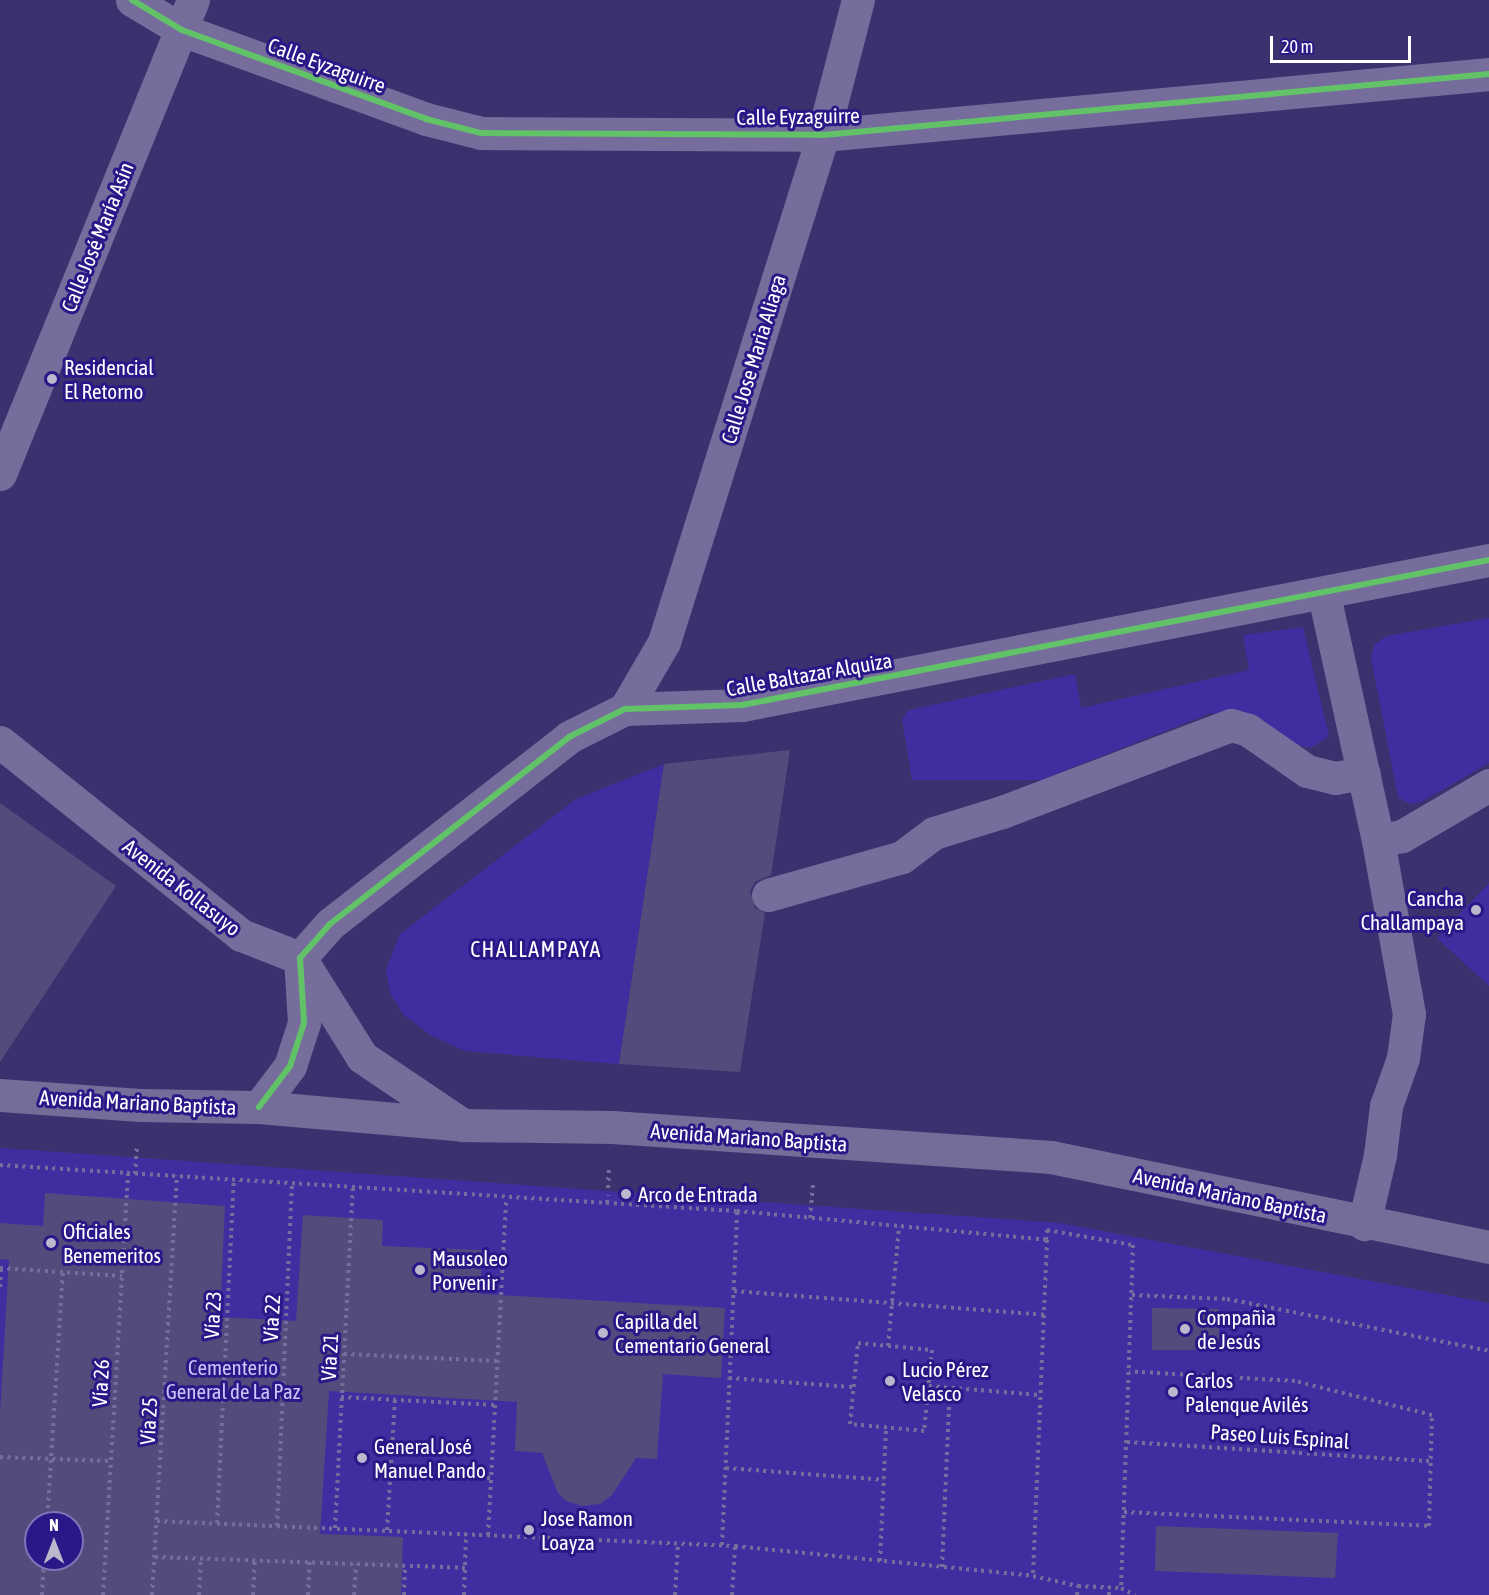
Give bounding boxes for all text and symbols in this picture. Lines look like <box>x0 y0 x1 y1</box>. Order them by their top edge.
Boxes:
scale bar <box>1273 24 1414 62</box>
street label: Calle Eyzaguirre <box>265 32 389 98</box>
text: 20 m <box>1281 36 1313 57</box>
street label: Calle Eyzaguirre <box>736 102 860 130</box>
street label: Calle José María Asín <box>56 158 138 316</box>
street label: Calle Jose Maria Aliaga <box>715 272 791 446</box>
place label: Residencial El Retorno <box>64 354 154 404</box>
marker: Residencial El Retorno <box>45 372 59 386</box>
street label: Calle Baltazar Alquiza <box>724 647 894 701</box>
street label: Avenida Kollasuyo <box>118 833 246 941</box>
place label: Cancha Challampaya <box>1361 885 1464 935</box>
marker: Cancha Challampaya <box>1469 903 1483 917</box>
district label: CHALLAMPAYA <box>470 937 602 963</box>
street label: Avenida Mariano Baptista <box>39 1084 237 1120</box>
street label: Avenida Mariano Baptista <box>650 1118 848 1156</box>
street label: Avenida Mariano Baptista <box>1131 1162 1329 1228</box>
place label: Arco de Entrada <box>638 1181 758 1207</box>
marker: Arco de Entrada <box>619 1187 633 1201</box>
place label: Oficiales Benemeritos <box>63 1218 161 1268</box>
marker: Oficiales Benemeritos <box>44 1236 58 1250</box>
place label: Mausoleo Porvenir <box>432 1245 508 1295</box>
marker: Mausoleo Porvenir <box>413 1263 427 1277</box>
street label: Vía 23 <box>198 1291 226 1339</box>
street label: Vía 22 <box>257 1294 285 1342</box>
place label: Compañìa de Jesús <box>1197 1304 1276 1354</box>
place label: Capilla del Cementario General <box>615 1308 770 1358</box>
marker: Compañìa de Jesús <box>1178 1322 1192 1336</box>
marker: Capilla del Cementario General <box>596 1326 610 1340</box>
street label: Vía 21 <box>315 1333 343 1381</box>
park label: Cementerio General de La Paz <box>166 1354 300 1404</box>
place label: Lucio Pérez Velasco <box>902 1356 989 1406</box>
street label: Vía 26 <box>86 1359 114 1407</box>
place label: Carlos Palenque Avilés <box>1185 1367 1308 1417</box>
marker: Lucio Pérez Velasco <box>883 1374 897 1388</box>
marker: Carlos Palenque Avilés <box>1166 1385 1180 1399</box>
street label: Vía 25 <box>134 1397 162 1445</box>
street label: Paseo Luis Espinal <box>1210 1419 1350 1453</box>
place label: General José Manuel Pando <box>374 1433 486 1483</box>
marker: General José Manuel Pando <box>355 1451 369 1465</box>
place label: Jose Ramon Loayza <box>541 1505 633 1555</box>
north arrow <box>24 1511 84 1571</box>
text: N <box>49 1516 59 1534</box>
marker: Jose Ramon Loayza <box>522 1523 536 1537</box>

